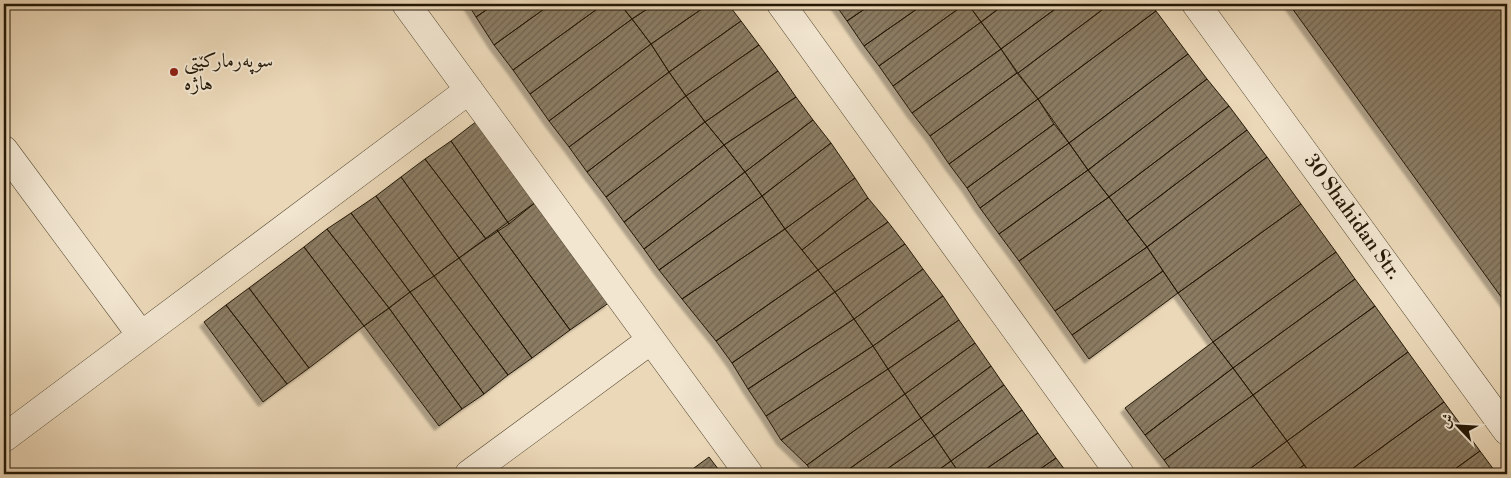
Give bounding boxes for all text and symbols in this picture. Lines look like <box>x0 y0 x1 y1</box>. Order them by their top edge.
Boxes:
place label: سوپەرمارکێتی هاژە <box>184 49 273 97</box>
marker: سوپەرمارکێتی هاژە <box>168 66 180 78</box>
street label: 30 Shahidan Str. <box>1298 149 1406 285</box>
north arrow <box>1434 400 1484 450</box>
text: ش <box>1436 411 1458 431</box>

